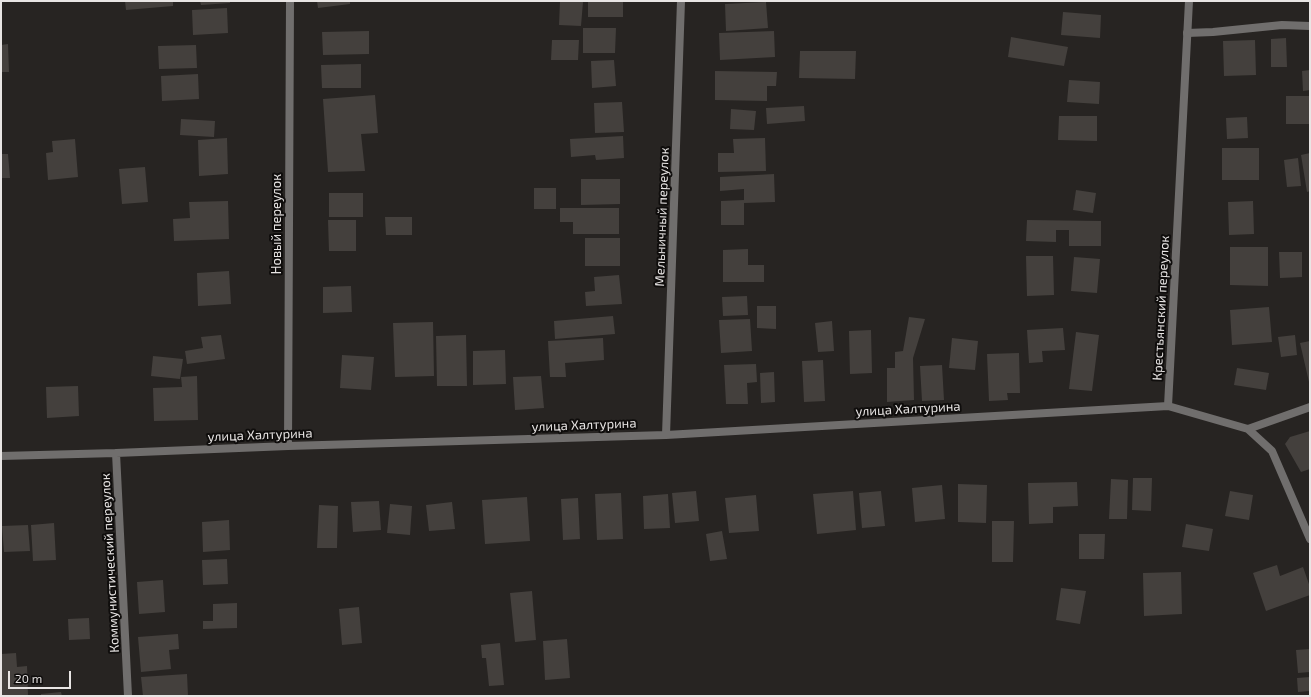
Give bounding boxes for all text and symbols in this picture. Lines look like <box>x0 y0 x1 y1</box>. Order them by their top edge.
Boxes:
street label: Мельничный переулок <box>652 147 672 287</box>
street label: Новый переулок <box>269 174 285 274</box>
street label: Крестьянский переулок <box>1149 235 1173 381</box>
street label: улица Халтурина <box>855 398 961 420</box>
street label: улица Халтурина <box>531 415 637 435</box>
street label: улица Халтурина <box>207 425 313 445</box>
street label: Коммунистический переулок <box>98 473 122 653</box>
scale bar <box>10 663 73 689</box>
text: 20 m <box>15 671 42 685</box>

